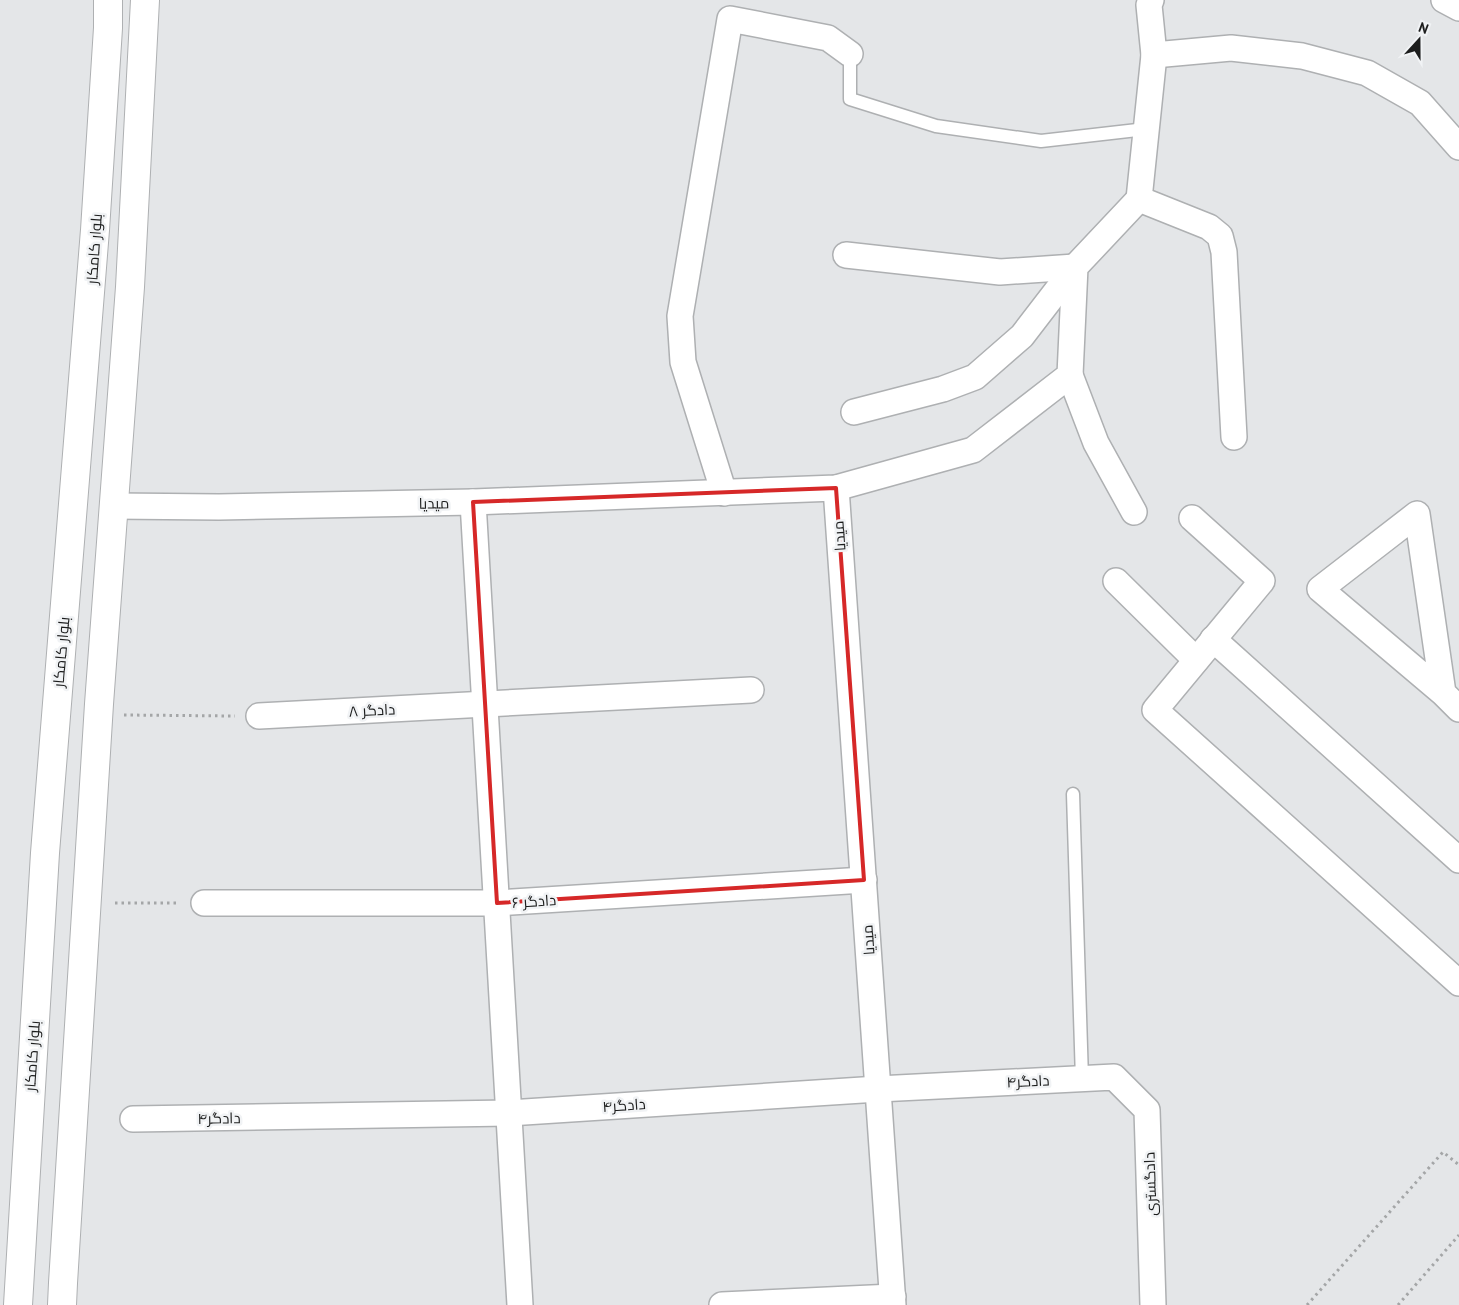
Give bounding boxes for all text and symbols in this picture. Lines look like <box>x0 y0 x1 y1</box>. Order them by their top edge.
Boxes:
north arrow <box>1394 15 1444 65</box>
text: N <box>1416 18 1431 38</box>
street label: بلوار کامکار <box>82 213 106 286</box>
street label: میدیا <box>419 493 449 513</box>
street label: میدیا <box>828 520 850 552</box>
street label: بلوار کامکار <box>48 616 74 689</box>
street label: دادگر ۸ <box>348 699 396 721</box>
street label: دادگر ۶ <box>511 890 557 912</box>
street label: میدیا <box>857 924 879 956</box>
street label: بلوار کامکار <box>20 1020 44 1093</box>
street label: دادگر۴ <box>1006 1070 1050 1092</box>
street label: دادگر۴ <box>602 1094 646 1116</box>
street label: دادگر۴ <box>197 1108 241 1128</box>
street label: دادگستری <box>1139 1152 1162 1216</box>

